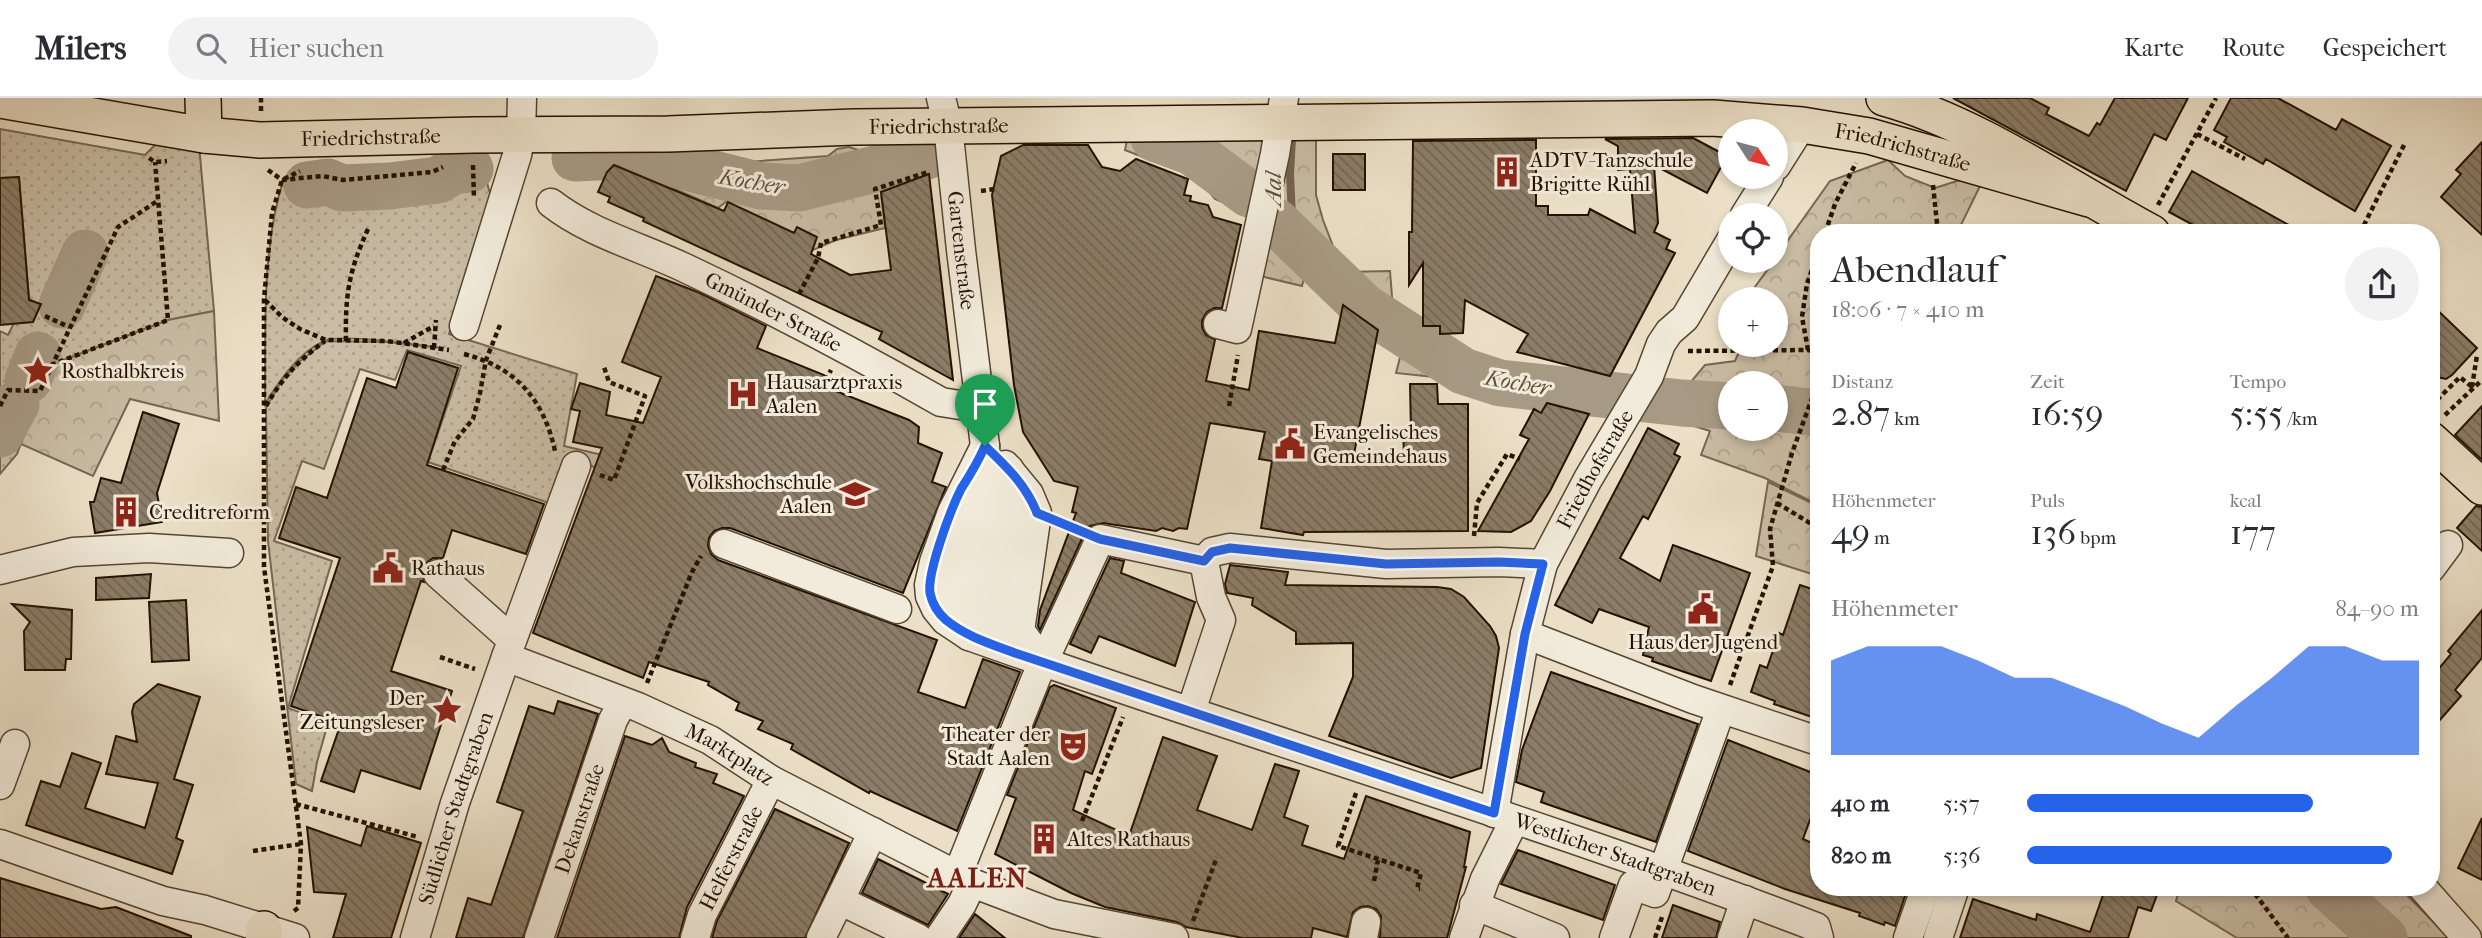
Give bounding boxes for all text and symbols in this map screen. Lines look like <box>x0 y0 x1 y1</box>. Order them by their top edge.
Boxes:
search box <box>168 17 658 80</box>
text: Milers <box>35 29 126 68</box>
icon: search <box>192 29 230 67</box>
text: Hier suchen <box>248 33 384 64</box>
text: Karte <box>2124 34 2184 62</box>
text: Route <box>2222 34 2285 62</box>
text: Gespeichert <box>2323 34 2447 62</box>
street label: Friedrichstraße <box>869 113 1009 139</box>
north arrow <box>1718 119 1788 189</box>
map controls <box>1718 119 1788 441</box>
street label: Friedrichstraße <box>1833 119 1974 177</box>
street label: Friedrichstraße <box>301 124 441 151</box>
place label: ADTV-Tanzschule Brigitte Rühl <box>1529 148 1693 196</box>
building icon: ADTV-Tanzschule Brigitte Rühl <box>1490 155 1524 189</box>
water label: Kocher <box>715 162 788 201</box>
water label: Aal <box>1260 170 1287 209</box>
street label: Gartenstraße <box>943 190 980 311</box>
button: locate <box>1718 203 1788 273</box>
text: Abendlauf <box>1831 247 1999 292</box>
button: share <box>2345 247 2419 321</box>
street label: Gmünder Straße <box>701 267 846 357</box>
button: + <box>1718 287 1788 357</box>
text: 18:06 · 7 × 410 m <box>1831 296 1984 323</box>
place icon: Rosthalbkreis <box>21 354 55 388</box>
place label: Rosthalbkreis <box>61 359 184 383</box>
water label: Kocher <box>1481 363 1554 402</box>
place label: Hausarztpraxis Aalen <box>765 370 902 418</box>
button: − <box>1718 371 1788 441</box>
text: Distanz <box>1831 371 1893 393</box>
text: Zeit <box>2030 371 2065 393</box>
text: Tempo <box>2230 371 2286 393</box>
pin <box>955 374 1015 446</box>
hospital icon: Hausarztpraxis Aalen <box>726 377 760 411</box>
icon: arrive <box>966 385 1004 423</box>
text: 2.87 <box>1831 393 1890 434</box>
text: 16:59 <box>2030 393 2104 434</box>
text: 5:55 <box>2230 393 2283 434</box>
street label: Friedhofstraße <box>1552 405 1638 533</box>
text: km <box>1890 408 1920 430</box>
text: /km <box>2283 408 2318 430</box>
place label: Evangelisches Gemeindehaus <box>1313 420 1447 468</box>
public building icon: Evangelisches Gemeindehaus <box>1273 427 1307 461</box>
place label: Volkshochschule Aalen <box>684 470 832 518</box>
school or university icon: Volkshochschule Aalen <box>838 477 872 511</box>
text: Höhenmeter <box>1831 490 1936 512</box>
text: Puls <box>2030 490 2065 512</box>
text: kcal <box>2230 490 2262 512</box>
building icon: Creditreform <box>109 495 143 529</box>
place label: Creditreform <box>149 500 270 524</box>
text: 49 <box>1831 512 1870 553</box>
text: 136 <box>2030 512 2076 553</box>
text: 177 <box>2230 512 2276 553</box>
text: m <box>1870 527 1890 549</box>
text: bpm <box>2076 527 2116 549</box>
public building icon: Rathaus <box>371 551 405 585</box>
place label: Rathaus <box>411 556 485 580</box>
public building icon: Haus der Jugend <box>1686 592 1720 626</box>
text: Höhenmeter <box>1831 595 1958 622</box>
text: 84–90 m <box>2335 595 2419 622</box>
place label: Haus der Jugend <box>1628 630 1779 654</box>
place label: Der Zeitungsleser <box>300 686 424 734</box>
place icon: Der Zeitungsleser <box>430 693 464 727</box>
street label: Südlicher Stadtgraben <box>414 709 498 908</box>
street label: Marktplatz <box>682 718 778 791</box>
place label: Theater der Stadt Aalen <box>942 722 1050 770</box>
theatre icon: Theater der Stadt Aalen <box>1056 729 1090 763</box>
street label: Dekanstraße <box>550 760 609 877</box>
text: 410 m <box>1831 790 1889 817</box>
text: 5:57 <box>1943 790 1980 817</box>
street label: Helferstraße <box>694 802 768 914</box>
street label: Westlicher Stadtgraben <box>1510 808 1719 901</box>
building icon: Altes Rathaus <box>1027 822 1061 856</box>
place label: Altes Rathaus <box>1066 827 1191 851</box>
text: 820 m <box>1831 842 1891 869</box>
text: 5:36 <box>1943 842 1980 869</box>
district label: AALEN <box>925 861 1029 894</box>

